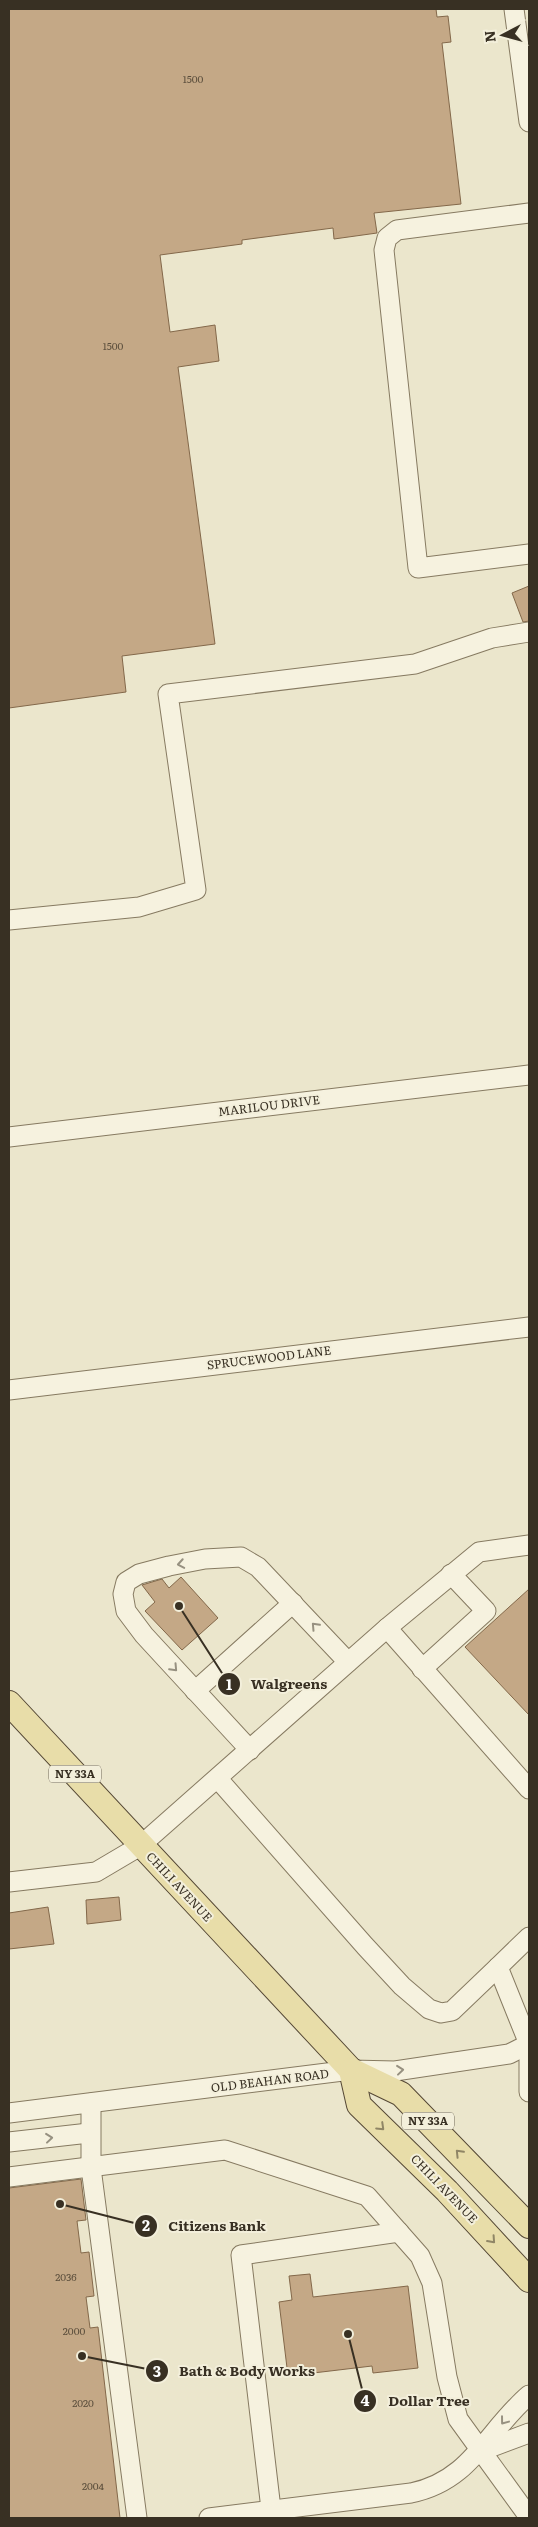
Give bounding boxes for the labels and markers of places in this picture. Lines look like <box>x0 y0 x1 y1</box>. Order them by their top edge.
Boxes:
callout: Walgreens <box>216 1670 337 1699</box>
callout: Citizens Bank <box>133 2211 275 2240</box>
callout: Bath & Body Works <box>145 2357 325 2386</box>
callout: Dollar Tree <box>353 2386 479 2415</box>

